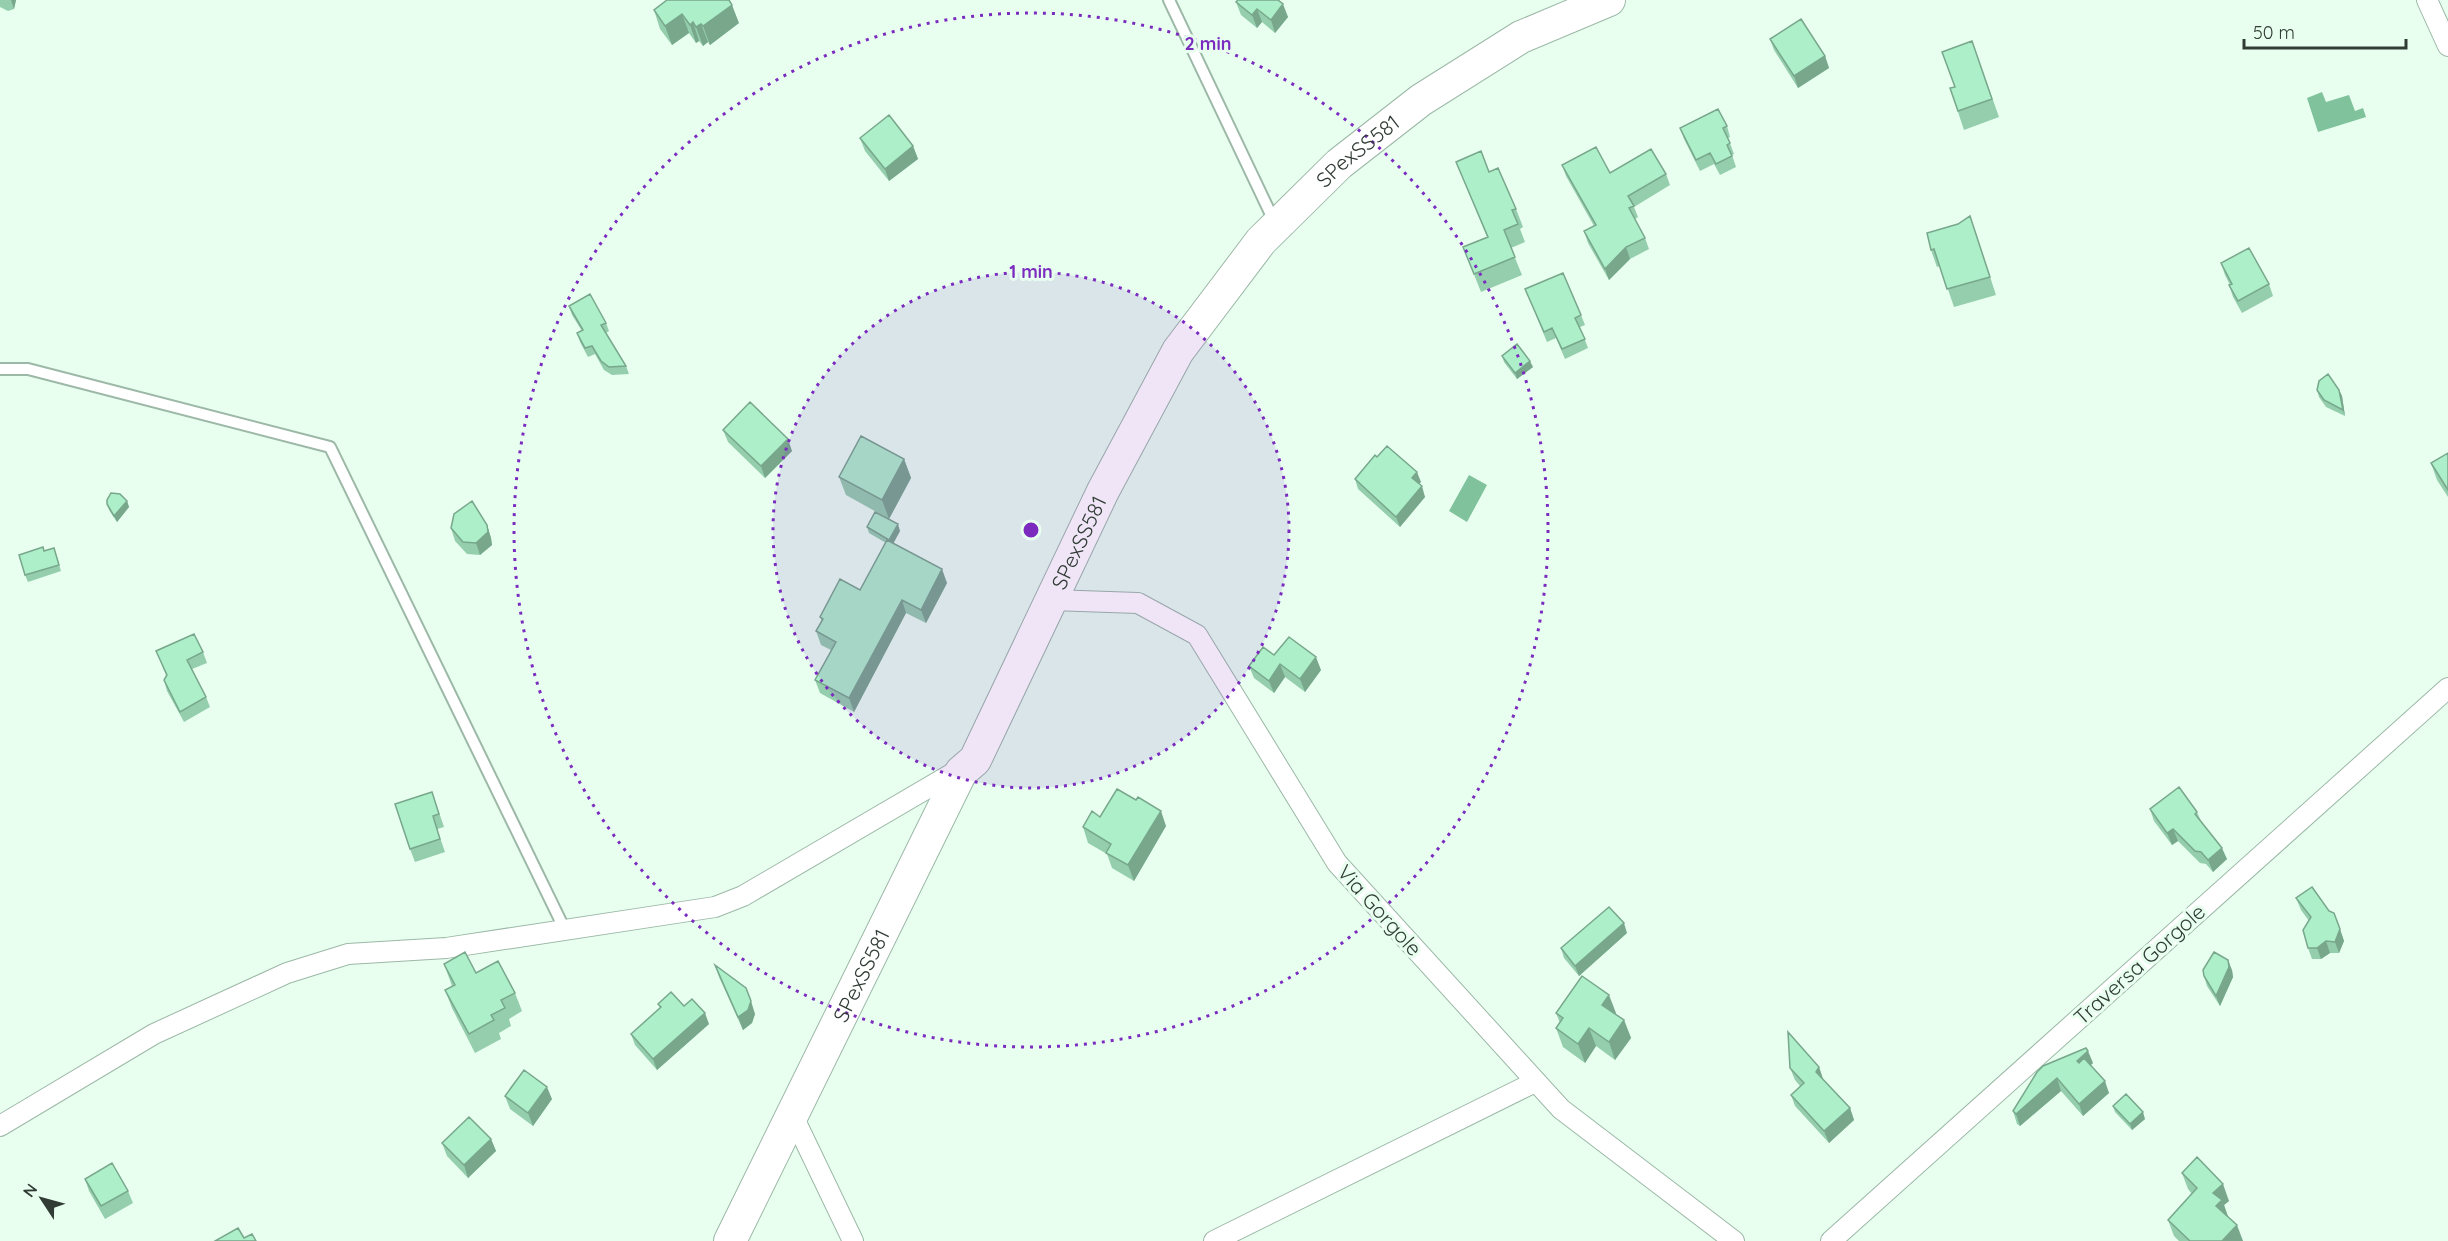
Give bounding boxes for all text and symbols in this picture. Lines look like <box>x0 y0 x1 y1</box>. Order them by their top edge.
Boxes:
scale bar <box>2244 12 2406 50</box>
text: 50 m <box>2253 21 2295 44</box>
text: 2 min <box>1185 32 1231 55</box>
street label: SPexSS581 <box>1310 109 1404 193</box>
text: 1 min <box>1009 260 1053 283</box>
street label: SPexSS581 <box>1045 492 1112 593</box>
centre of rings <box>1021 520 1041 540</box>
street label: Via Gorgole <box>1332 859 1428 961</box>
street label: Traversa Gorgole <box>2068 898 2210 1030</box>
street label: SPexSS581 <box>827 925 895 1026</box>
north arrow <box>12 1169 72 1229</box>
text: N <box>18 1180 41 1201</box>

